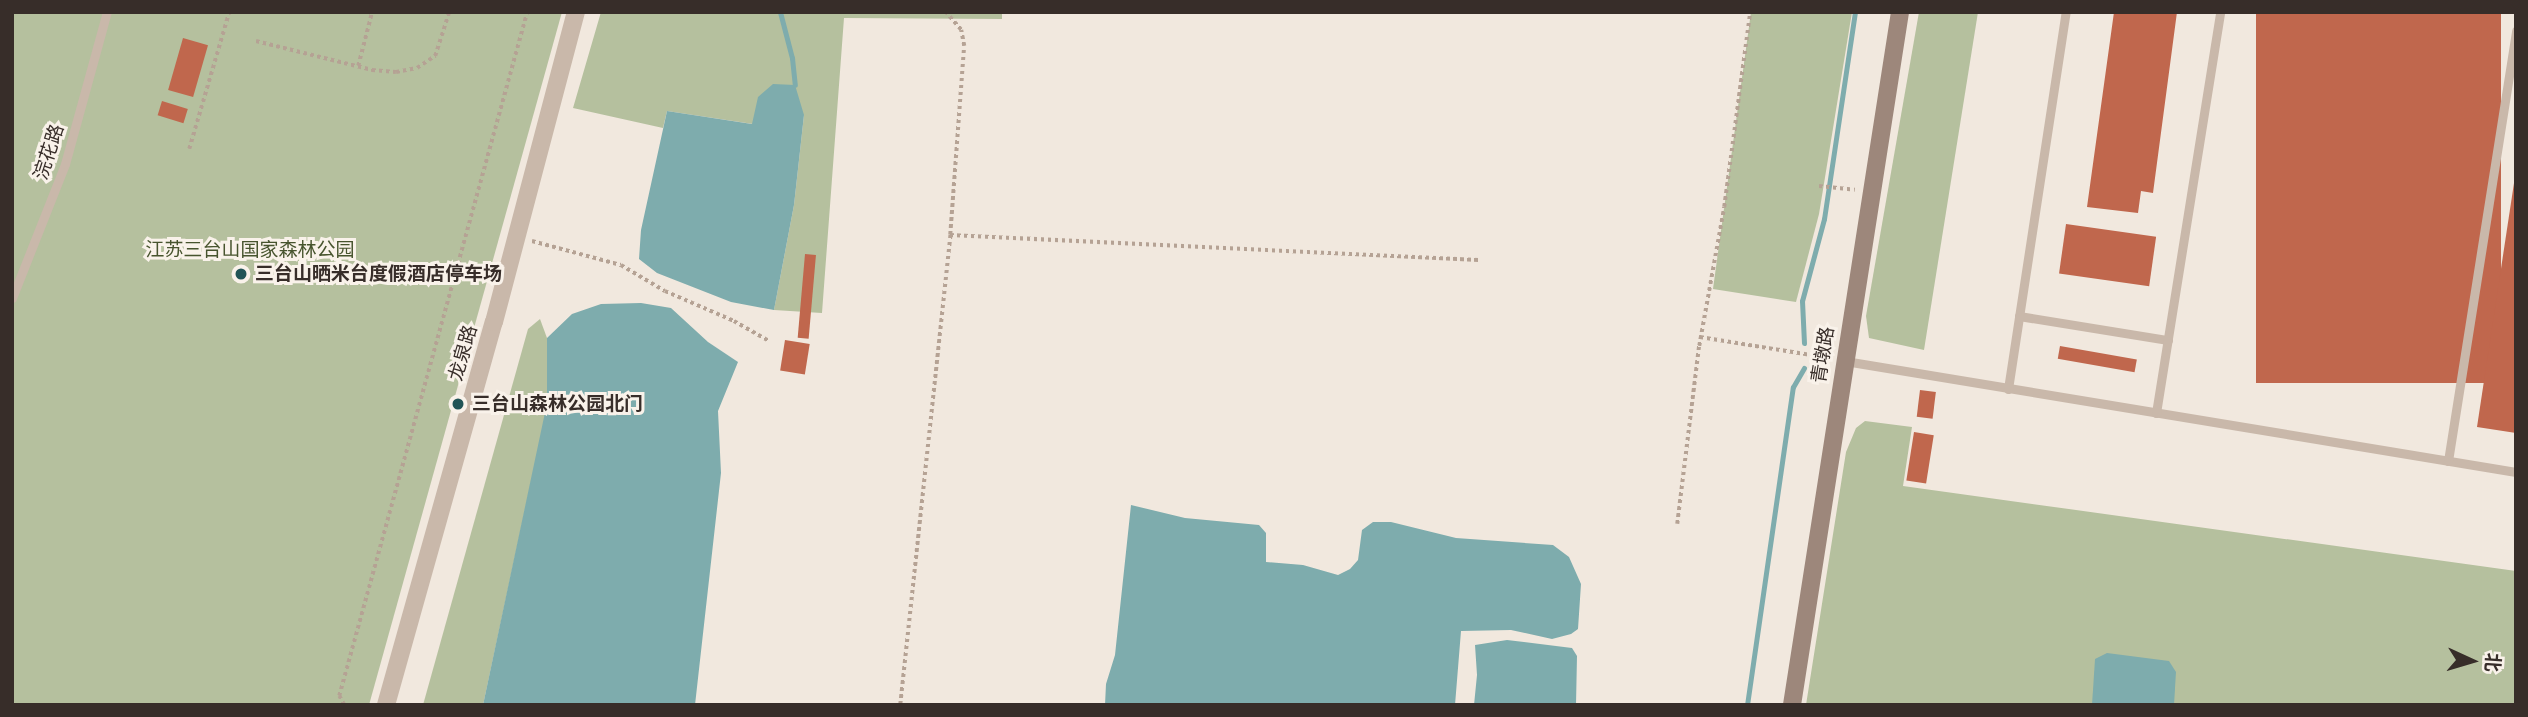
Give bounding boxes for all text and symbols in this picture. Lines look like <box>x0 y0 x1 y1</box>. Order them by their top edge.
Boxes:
street label: 浣花路 <box>29 121 69 183</box>
park label: 江苏三台山国家森林公园 <box>146 239 354 261</box>
place label: 三台山晒米台度假酒店停车场 <box>255 263 502 285</box>
marker: 三台山晒米台度假酒店停车场 <box>233 266 249 282</box>
street label: 龙泉路 <box>444 322 482 384</box>
street label: 青墩路 <box>1807 325 1839 385</box>
place label: 三台山森林公园北门 <box>472 393 643 415</box>
marker: 三台山森林公园北门 <box>450 396 466 412</box>
north arrow <box>2437 626 2507 696</box>
text: 北 <box>2479 652 2507 673</box>

